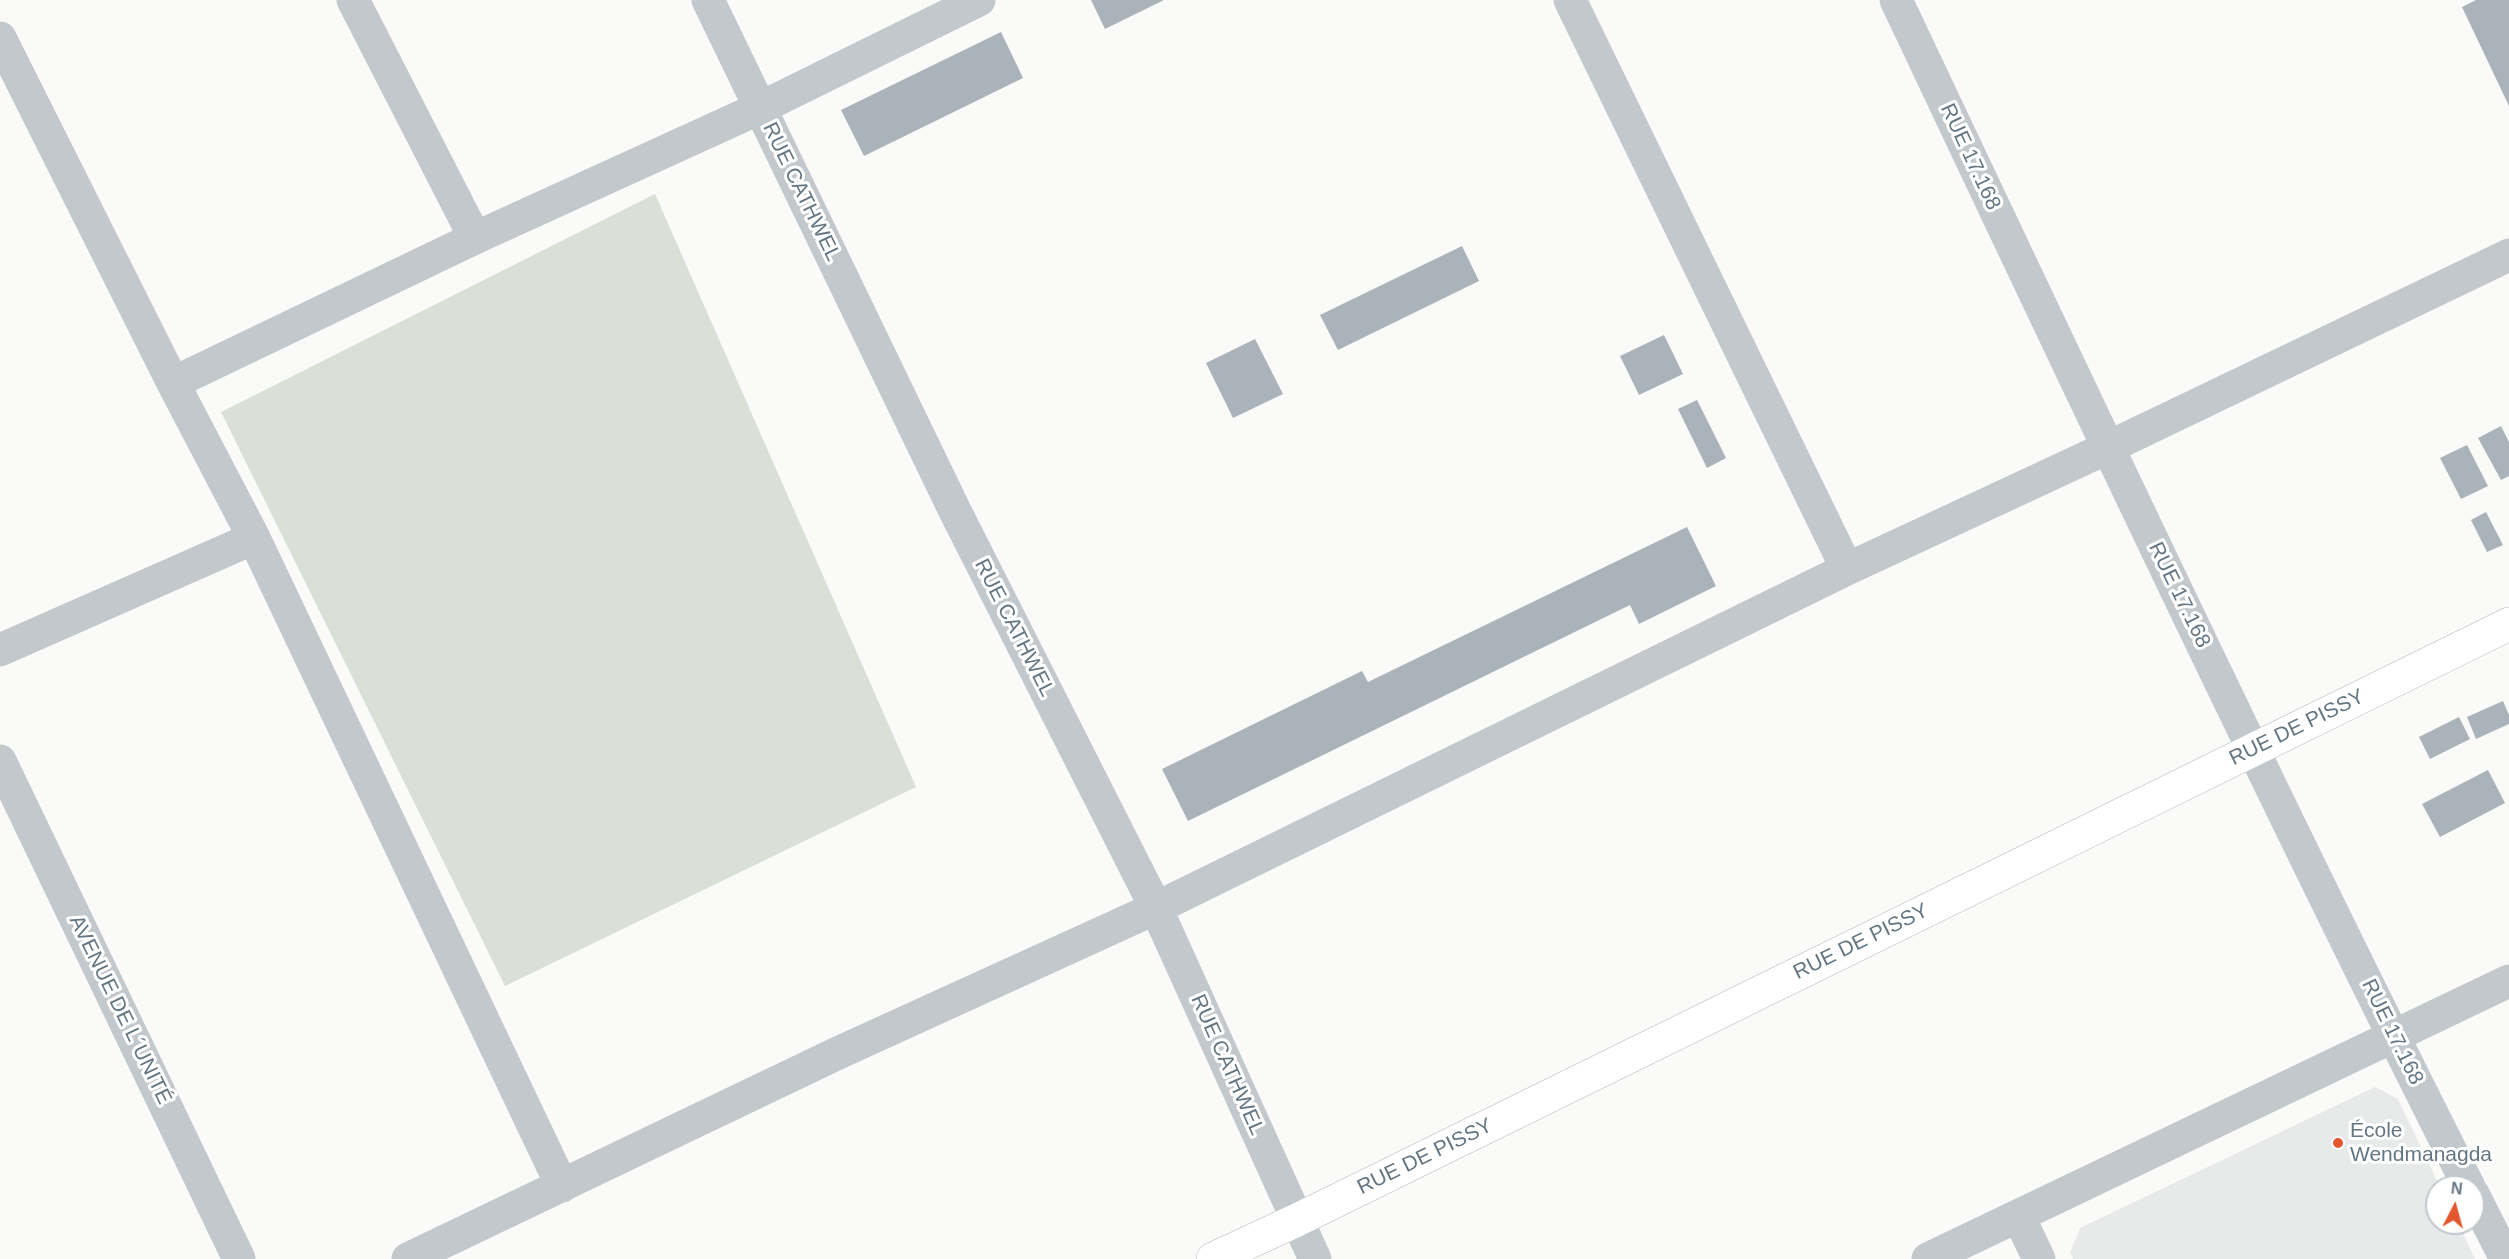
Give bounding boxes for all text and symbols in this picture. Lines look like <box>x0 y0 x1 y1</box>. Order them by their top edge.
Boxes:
street label: RUE 17.168 <box>1934 100 2006 214</box>
street label: RUE CATHWEL <box>757 118 845 266</box>
street label: RUE 17.168 <box>2143 538 2215 652</box>
street label: RUE CATHWEL <box>968 555 1060 701</box>
street label: RUE DE PISSY <box>2225 684 2369 772</box>
street label: RUE DE PISSY <box>1789 898 1933 986</box>
street label: AVENUE DE L´UNITÉ <box>63 911 177 1109</box>
street label: RUE 17.168 <box>2356 975 2428 1089</box>
street label: RUE CATHWEL <box>1185 991 1269 1139</box>
street label: RUE DE PISSY <box>1353 1113 1497 1201</box>
place label: École Wendmanagda <box>2350 1118 2492 1168</box>
marker: École Wendmanagda <box>2331 1136 2345 1150</box>
north arrow <box>2425 1175 2485 1235</box>
text: N <box>2450 1180 2463 1198</box>

